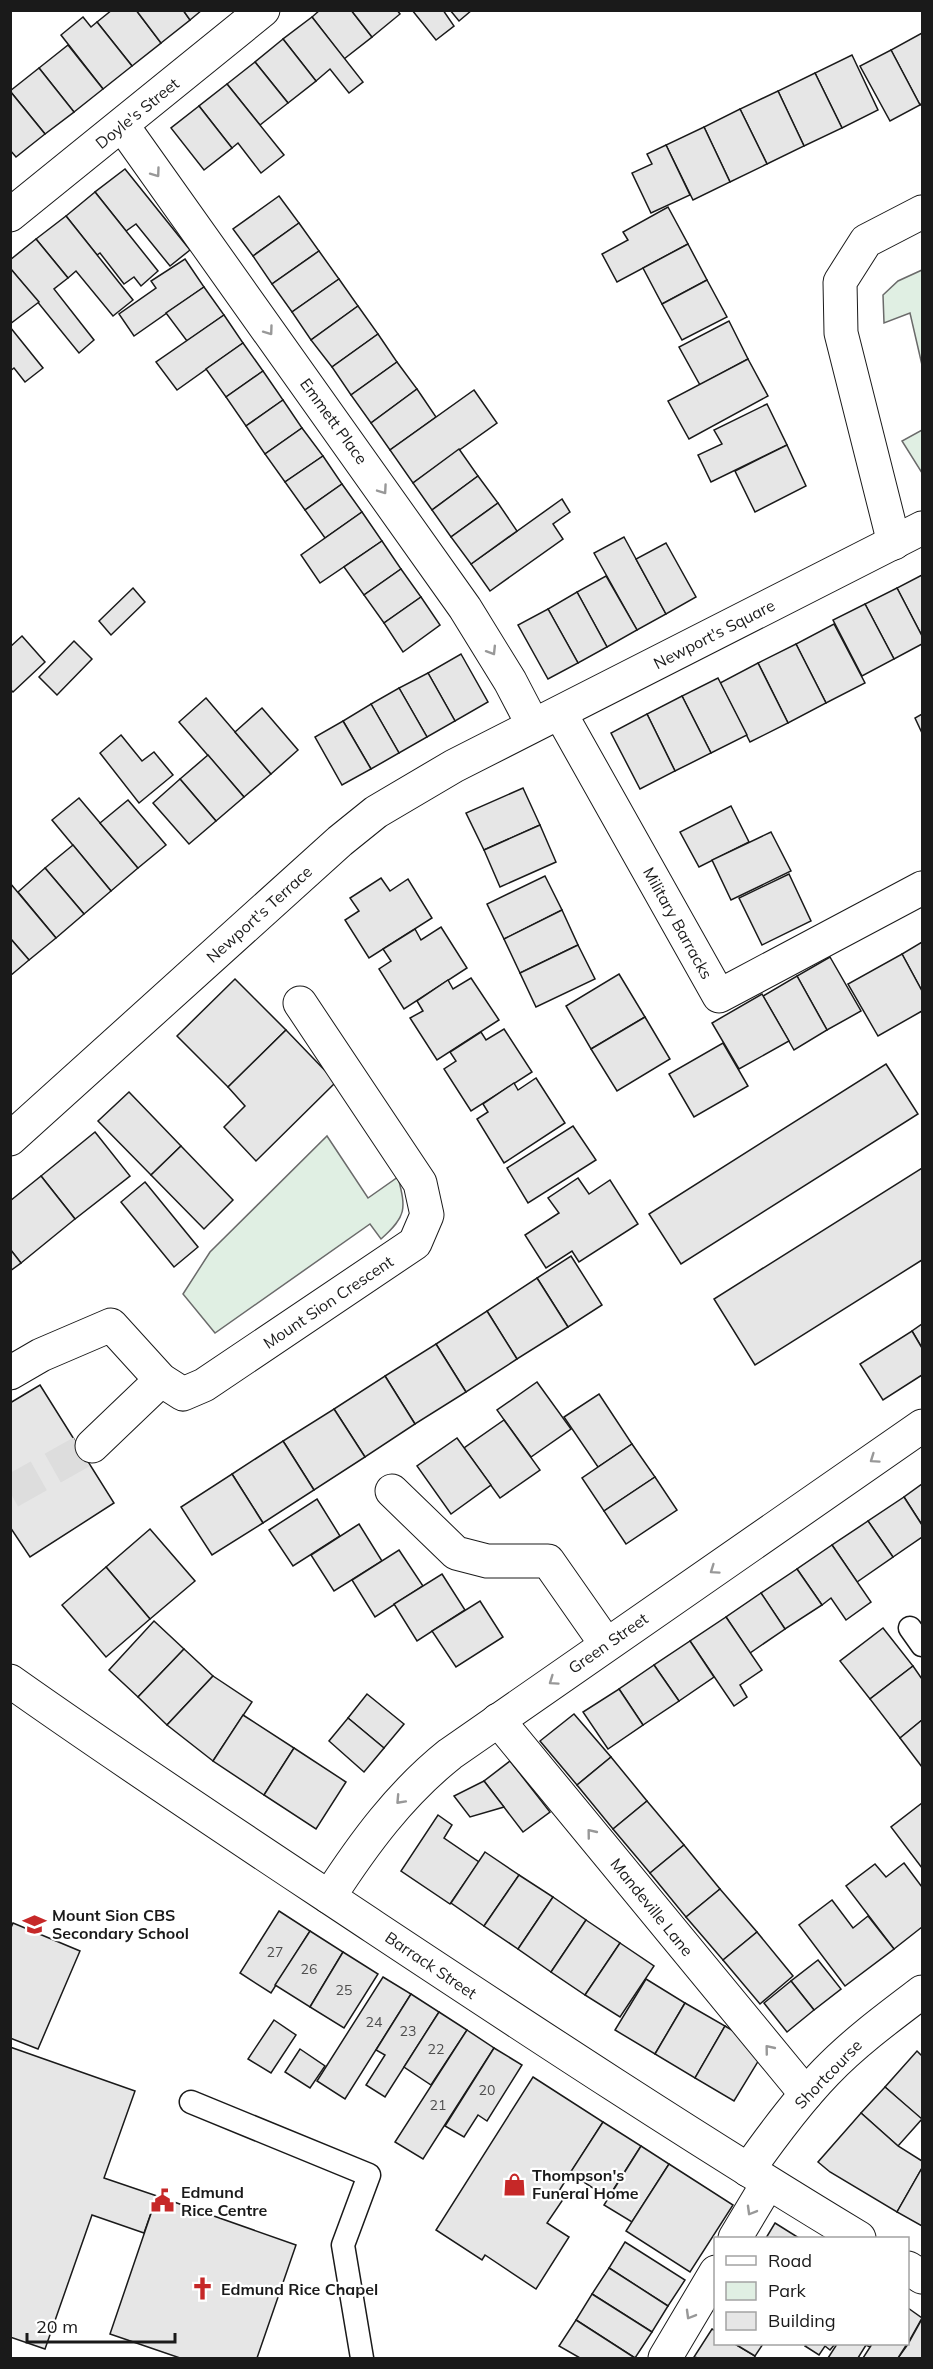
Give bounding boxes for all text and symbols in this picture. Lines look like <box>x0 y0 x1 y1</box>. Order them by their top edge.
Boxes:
street label: Doyle's Street <box>91 73 183 153</box>
one-way arrow <box>149 166 160 177</box>
one-way arrow <box>262 325 273 336</box>
street label: Emmett Place <box>296 374 372 468</box>
one-way arrow <box>376 483 387 494</box>
street label: Newport's Square <box>650 595 778 673</box>
one-way arrow <box>485 645 497 655</box>
street label: Newport's Terrace <box>202 861 316 967</box>
street label: Military Barracks <box>639 864 717 983</box>
street label: Mount Sion Crescent <box>259 1251 397 1353</box>
one-way arrow <box>870 1452 881 1463</box>
one-way arrow <box>709 1563 720 1574</box>
street label: Green Street <box>564 1608 652 1678</box>
one-way arrow <box>549 1674 560 1685</box>
one-way arrow <box>396 1794 407 1804</box>
one-way arrow <box>588 1829 599 1840</box>
street label: Mandeville Lane <box>606 1854 698 1960</box>
place label: Mount Sion CBS Secondary School <box>52 1905 189 1943</box>
school or university icon: Mount Sion CBS Secondary School <box>21 1911 47 1937</box>
street label: Barrack Street <box>381 1927 481 2003</box>
house number: 27 <box>267 1943 283 1961</box>
house number: 26 <box>301 1960 317 1978</box>
house number: 25 <box>336 1981 352 1999</box>
house number: 24 <box>366 2013 383 2031</box>
house number: 23 <box>400 2022 416 2040</box>
street label: Shortcourse <box>790 2035 866 2113</box>
house number: 22 <box>428 2040 444 2058</box>
one-way arrow <box>765 2044 776 2055</box>
house number: 20 <box>479 2081 495 2099</box>
house number: 21 <box>430 2096 446 2114</box>
place label: Thompson's Funeral Home <box>532 2165 639 2203</box>
shop icon: Thompson's Funeral Home <box>501 2171 527 2197</box>
place label: Edmund Rice Centre <box>181 2182 268 2220</box>
public building icon: Edmund Rice Centre <box>150 2188 176 2214</box>
one-way arrow <box>747 2205 758 2215</box>
legend <box>714 2237 909 2345</box>
text: Road <box>768 2249 812 2272</box>
church icon: Edmund Rice Chapel <box>190 2276 216 2302</box>
place label: Edmund Rice Chapel <box>221 2279 378 2299</box>
text: Park <box>768 2279 807 2302</box>
scale bar <box>27 2306 176 2344</box>
one-way arrow <box>686 2309 697 2319</box>
text: Building <box>768 2309 836 2332</box>
text: 20 m <box>36 2315 78 2338</box>

